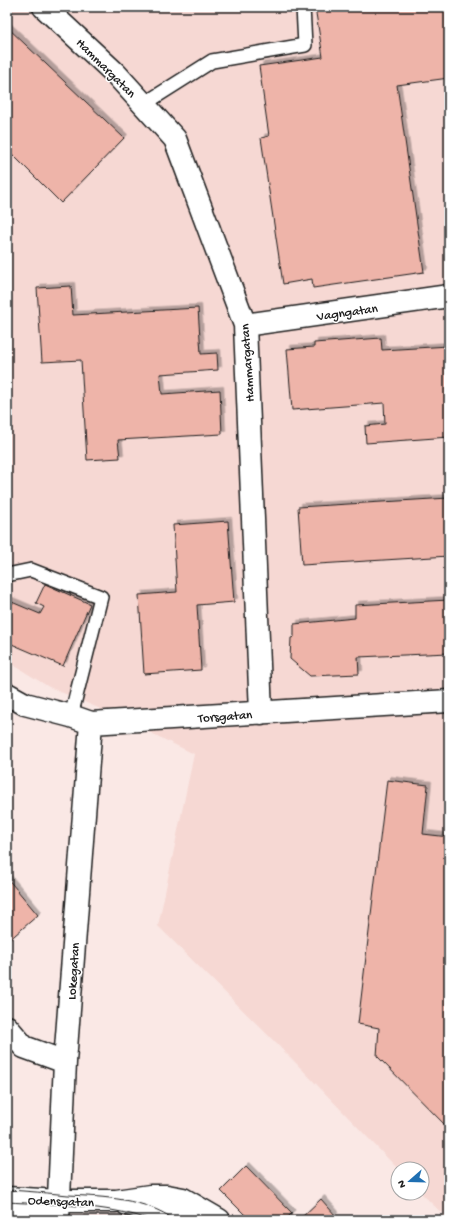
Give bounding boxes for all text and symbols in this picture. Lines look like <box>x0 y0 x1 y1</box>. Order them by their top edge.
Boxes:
street label: Hammargatan <box>72 36 139 102</box>
street label: Vagngatan <box>315 302 380 325</box>
street label: Hammargatan <box>238 322 259 402</box>
street label: Torsgatan <box>196 708 254 727</box>
street label: Lokegatan <box>65 941 84 1000</box>
north arrow <box>390 1161 430 1201</box>
text: N <box>396 1178 409 1189</box>
street label: Odensgatan <box>27 1194 95 1211</box>

